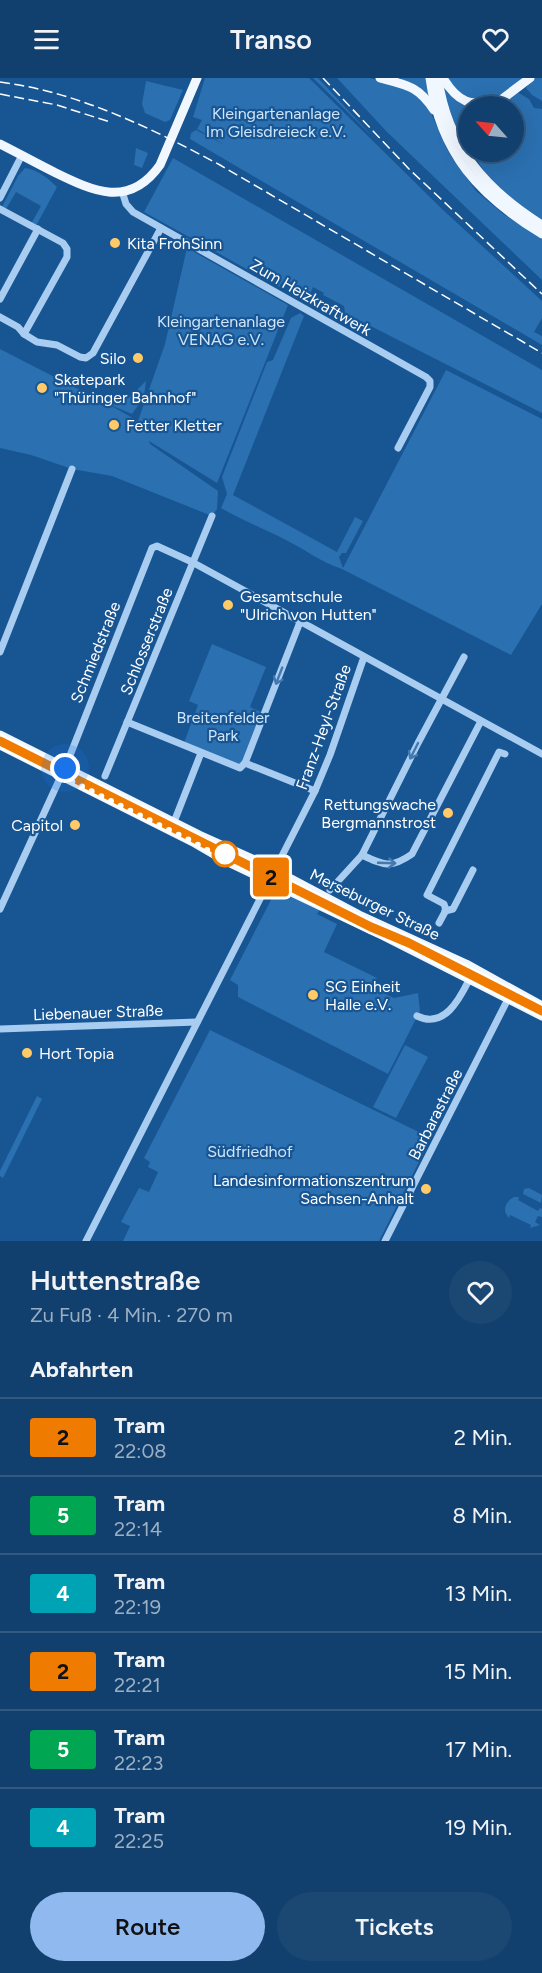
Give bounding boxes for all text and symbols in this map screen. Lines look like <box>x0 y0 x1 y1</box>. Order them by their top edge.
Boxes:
icon: menu <box>30 23 63 56</box>
text: Transo <box>230 23 312 56</box>
icon: heart <box>479 23 512 56</box>
north arrow <box>458 96 524 162</box>
map controls <box>458 96 524 162</box>
park label: Kleingartenanlage Im Gleisdreieck e.V. <box>206 104 346 141</box>
place label: Kita FrohSinn <box>127 234 222 253</box>
marker: Kita FrohSinn <box>108 236 122 250</box>
street label: Zum Heizkraftwerk <box>247 255 375 340</box>
park label: Kleingartenanlage VENAG e.V. <box>157 312 285 349</box>
place label: Silo <box>100 349 126 368</box>
marker: Silo <box>131 351 145 365</box>
place label: Skatepark "Thüringer Bahnhof" <box>54 370 196 407</box>
marker: Skatepark "Thüringer Bahnhof" <box>35 381 49 395</box>
place label: Fetter Kletter <box>126 416 222 435</box>
marker: Fetter Kletter <box>107 418 121 432</box>
street label: Schlosserstraße <box>116 584 177 698</box>
place label: Gesamtschule "Ulrich von Hutten" <box>240 587 377 624</box>
street label: Schmiedstraße <box>66 598 125 706</box>
marker: Gesamtschule "Ulrich von Hutten" <box>221 598 235 612</box>
street label: Franz-Heyl-Straße <box>292 662 355 792</box>
one-way arrow <box>273 667 284 685</box>
park label: Breitenfelder Park <box>177 708 270 745</box>
one-way arrow <box>407 741 419 759</box>
your location <box>50 753 80 783</box>
place label: Rettungswache Bergmannstrost <box>321 795 436 832</box>
marker: Rettungswache Bergmannstrost <box>441 806 455 820</box>
place label: Capitol <box>11 816 63 835</box>
marker: Capitol <box>68 818 82 832</box>
unlabelled marker <box>212 841 238 867</box>
one-way arrow <box>377 857 396 868</box>
line badge: 2 <box>252 858 290 896</box>
text: 2 <box>265 865 277 890</box>
street label: Merseburger Straße <box>307 865 443 944</box>
place label: SG Einheit Halle e.V. <box>325 977 400 1014</box>
marker: SG Einheit Halle e.V. <box>306 988 320 1002</box>
street label: Liebenauer Straße <box>33 1001 164 1024</box>
place label: Hort Topia <box>39 1044 114 1063</box>
marker: Hort Topia <box>20 1046 34 1060</box>
street label: Barbarastraße <box>404 1065 467 1163</box>
park label: Südfriedhof <box>207 1142 293 1161</box>
place label: Landesinformationszentrum Sachsen-Anhalt <box>213 1171 414 1208</box>
marker: Landesinformationszentrum Sachsen-Anhalt <box>419 1182 433 1196</box>
button: heart <box>449 1261 512 1324</box>
text: Huttenstraße <box>30 1263 200 1297</box>
text: Zu Fuß · 4 Min. · 270 m <box>30 1303 233 1327</box>
text: Abfahrten <box>30 1356 133 1383</box>
text: Tram <box>114 1412 165 1439</box>
text: 2 Min. <box>454 1424 512 1451</box>
text: 2 <box>57 1425 69 1450</box>
text: 22:08 <box>114 1439 167 1463</box>
text: Tram <box>114 1490 165 1517</box>
text: 8 Min. <box>452 1502 512 1529</box>
text: 5 <box>57 1503 69 1528</box>
text: 22:14 <box>114 1517 162 1541</box>
text: Tram <box>114 1568 165 1595</box>
text: 13 Min. <box>445 1580 512 1607</box>
text: 4 <box>56 1581 70 1606</box>
text: 22:19 <box>114 1595 161 1619</box>
text: Tram <box>114 1646 165 1673</box>
text: 15 Min. <box>444 1658 512 1685</box>
text: 2 <box>57 1659 69 1684</box>
text: 22:21 <box>114 1673 161 1697</box>
text: Tram <box>114 1724 165 1751</box>
text: 17 Min. <box>445 1736 512 1763</box>
text: 5 <box>57 1737 69 1762</box>
text: 22:23 <box>114 1751 163 1775</box>
text: Tram <box>114 1802 165 1829</box>
text: 19 Min. <box>444 1814 512 1841</box>
text: 4 <box>56 1815 70 1840</box>
text: 22:25 <box>114 1829 164 1853</box>
button: Route <box>30 1892 265 1961</box>
button: Tickets <box>277 1892 512 1961</box>

